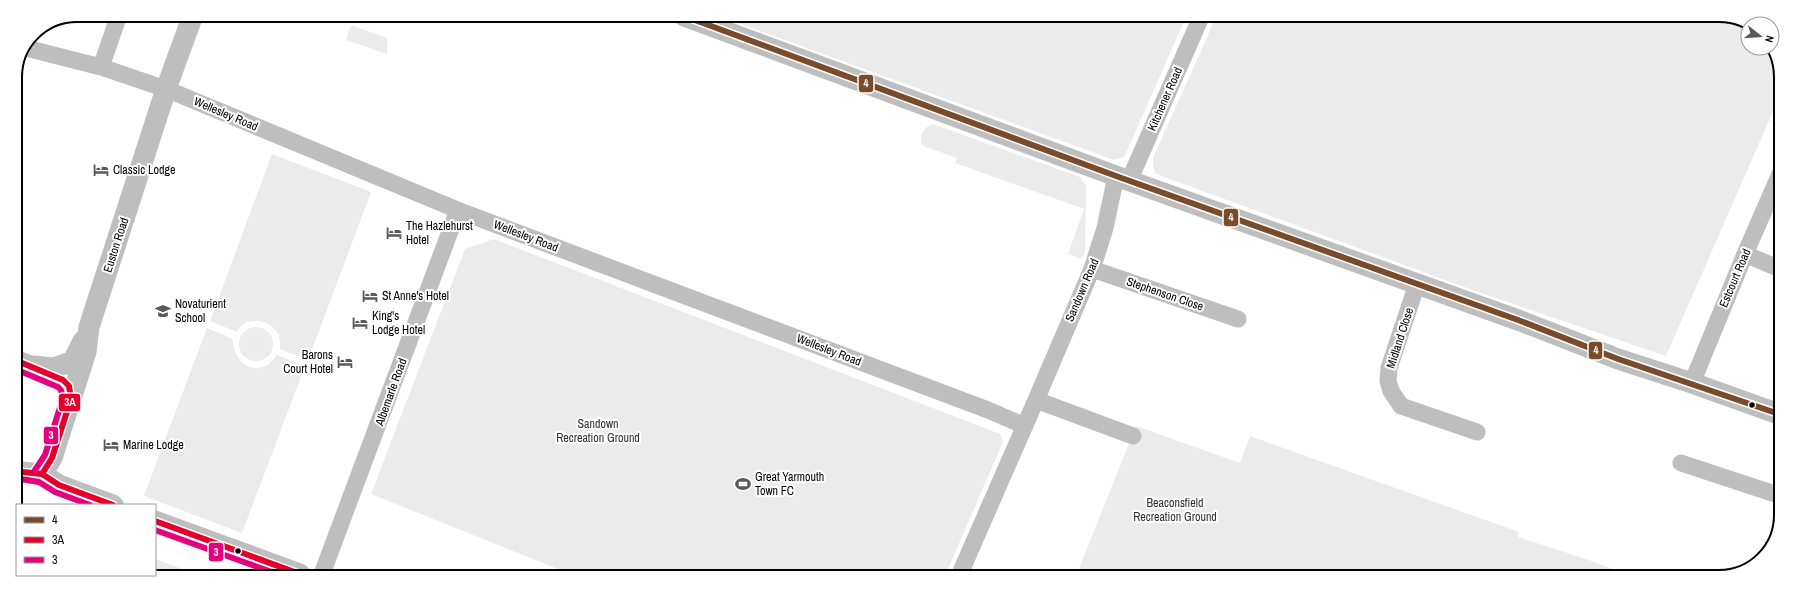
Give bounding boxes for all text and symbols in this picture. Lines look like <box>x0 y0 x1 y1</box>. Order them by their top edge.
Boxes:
north arrow <box>1740 16 1780 56</box>
text: N <box>1762 34 1777 44</box>
street label: Kitchener Road <box>1144 65 1186 133</box>
line badge: 4 <box>858 74 874 93</box>
text: 4 <box>863 76 869 90</box>
street label: Wellesley Road <box>191 93 261 135</box>
hotel icon: Classic Lodge <box>92 161 110 179</box>
place label: Classic Lodge <box>113 162 175 178</box>
line badge: 4 <box>1223 208 1239 227</box>
text: 4 <box>1228 210 1234 224</box>
street label: Euston Road <box>100 215 132 275</box>
street label: Wellesley Road <box>491 216 561 256</box>
place label: The Hazlehurst Hotel <box>406 218 473 248</box>
hotel icon: The Hazlehurst Hotel <box>385 224 403 242</box>
street label: Estcourt Road <box>1715 246 1755 310</box>
street label: Sandown Road <box>1061 256 1103 324</box>
street label: Stephenson Close <box>1124 273 1206 315</box>
hotel icon: St Anne's Hotel <box>361 287 379 305</box>
place label: St Anne's Hotel <box>382 288 449 304</box>
place label: Novaturient School <box>175 296 226 326</box>
school or university icon: Novaturient School <box>154 302 172 320</box>
street label: Midland Close <box>1383 306 1417 370</box>
place label: King's Lodge Hotel <box>372 308 425 338</box>
hotel icon: King's Lodge Hotel <box>351 314 369 332</box>
street label: Wellesley Road <box>794 330 864 370</box>
line badge: 4 <box>1588 341 1603 360</box>
text: 4 <box>1593 343 1599 357</box>
place label: Barons Court Hotel <box>283 347 333 377</box>
hotel icon: Barons Court Hotel <box>336 353 354 371</box>
street label: Albemarle Road <box>371 356 411 429</box>
line badge: 3A <box>58 393 81 412</box>
text: 3A <box>64 395 76 409</box>
unlabelled marker <box>1747 400 1757 410</box>
park label: Sandown Recreation Ground <box>556 416 640 446</box>
line badge: 3 <box>43 426 59 445</box>
text: 3 <box>48 428 54 442</box>
hotel icon: Marine Lodge <box>102 436 120 454</box>
place label: Marine Lodge <box>123 437 184 453</box>
place label: Great Yarmouth Town FC <box>755 469 824 499</box>
sports icon: Great Yarmouth Town FC <box>734 475 752 493</box>
park label: Beaconsfield Recreation Ground <box>1133 495 1217 525</box>
legend <box>16 504 156 576</box>
text: 4 <box>52 512 58 528</box>
text: 3A <box>52 532 64 548</box>
line badge: 3 <box>208 542 224 562</box>
text: 3 <box>213 545 219 559</box>
unlabelled marker <box>233 546 243 556</box>
text: 3 <box>52 552 57 568</box>

